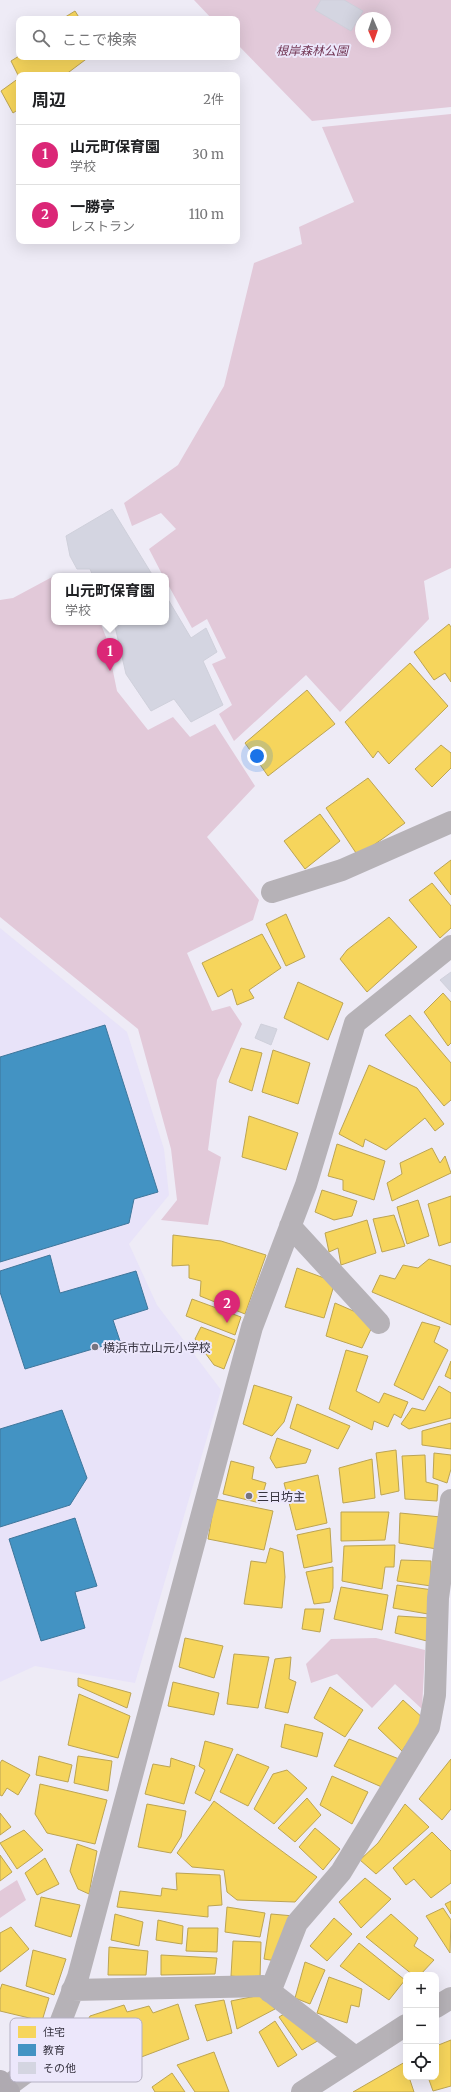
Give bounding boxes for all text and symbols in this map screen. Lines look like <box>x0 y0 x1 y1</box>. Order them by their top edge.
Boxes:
north arrow <box>355 12 391 48</box>
search box <box>16 16 240 60</box>
icon: search <box>30 27 52 49</box>
text: ここで検索 <box>62 30 137 49</box>
park label: 根岸森林公園 <box>276 43 350 58</box>
text: 周辺 <box>32 89 66 111</box>
text: 2件 <box>203 91 224 108</box>
text: 山元町保育園 <box>70 137 160 156</box>
text: 1 <box>42 146 48 163</box>
text: 30 m <box>192 146 224 163</box>
text: 学校 <box>70 158 96 175</box>
text: 一勝亭 <box>70 197 115 216</box>
text: 2 <box>41 206 49 223</box>
text: 110 m <box>189 206 224 223</box>
text: レストラン <box>70 218 135 235</box>
popup <box>51 573 169 625</box>
text: 山元町保育園 <box>65 581 155 600</box>
text: 学校 <box>65 602 91 619</box>
pin: 1 <box>97 638 123 671</box>
your location <box>247 746 267 766</box>
pin: 2 <box>214 1290 240 1323</box>
place label: 横浜市立山元小学校 <box>103 1340 211 1355</box>
marker: 横浜市立山元小学校 <box>90 1342 100 1352</box>
place label: 三日坊主 <box>257 1489 305 1504</box>
marker: 三日坊主 <box>244 1491 254 1501</box>
map controls <box>403 1972 439 2080</box>
button: + <box>403 1972 439 2008</box>
button: − <box>403 2008 439 2044</box>
legend <box>10 2018 142 2082</box>
text: 住宅 <box>43 2025 65 2039</box>
text: 教育 <box>43 2043 65 2057</box>
button: locate <box>403 2044 439 2080</box>
text: その他 <box>43 2061 76 2075</box>

